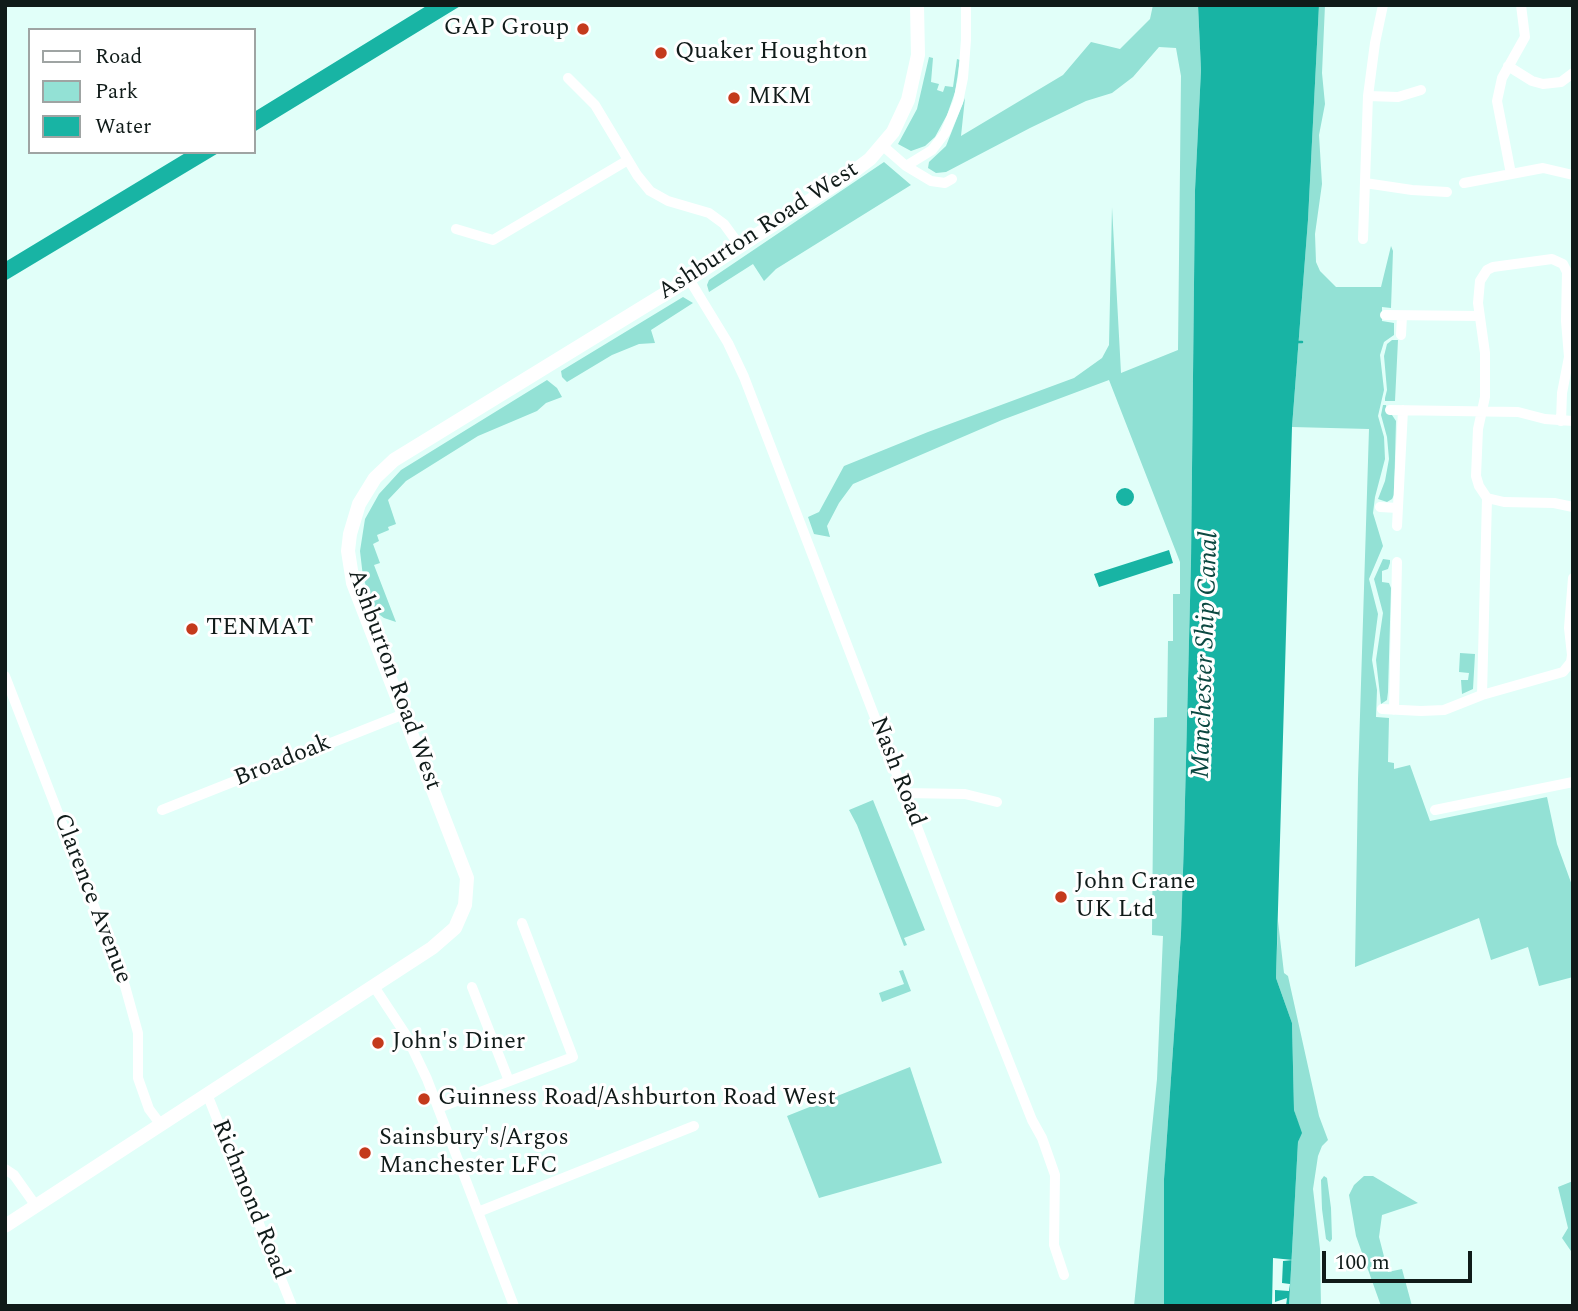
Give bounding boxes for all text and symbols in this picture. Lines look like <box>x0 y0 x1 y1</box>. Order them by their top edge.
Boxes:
place label: GAP Group <box>444 15 569 43</box>
marker: GAP Group <box>575 21 591 37</box>
legend <box>28 28 256 154</box>
place label: Quaker Houghton <box>675 39 868 67</box>
text: Road <box>95 41 142 73</box>
marker: Quaker Houghton <box>653 45 669 61</box>
text: Park <box>95 76 138 108</box>
place label: MKM <box>748 84 811 112</box>
marker: MKM <box>726 90 742 106</box>
text: Water <box>95 111 151 143</box>
street label: Ashburton Road West <box>653 156 865 308</box>
water label: Manchester Ship Canal <box>1187 531 1227 779</box>
street label: Ashburton Road West <box>340 566 446 794</box>
place label: TENMAT <box>206 615 313 643</box>
marker: TENMAT <box>184 621 200 637</box>
street label: Nash Road <box>862 713 930 831</box>
street label: Broadoak <box>230 730 336 794</box>
street label: Clarence Avenue <box>45 810 137 988</box>
place label: John Crane UK Ltd <box>1075 869 1195 925</box>
marker: John Crane UK Ltd <box>1053 889 1069 905</box>
place label: John's Diner <box>392 1029 525 1057</box>
marker: John's Diner <box>370 1035 386 1051</box>
place label: Guinness Road/Ashburton Road West <box>438 1085 836 1113</box>
marker: Guinness Road/Ashburton Road West <box>416 1091 432 1107</box>
street label: Richmond Road <box>204 1116 294 1284</box>
place label: Sainsbury's/Argos Manchester LFC <box>379 1125 569 1181</box>
marker: Sainsbury's/Argos Manchester LFC <box>357 1145 373 1161</box>
scale bar <box>1326 1238 1476 1282</box>
text: 100 m <box>1335 1247 1390 1279</box>

